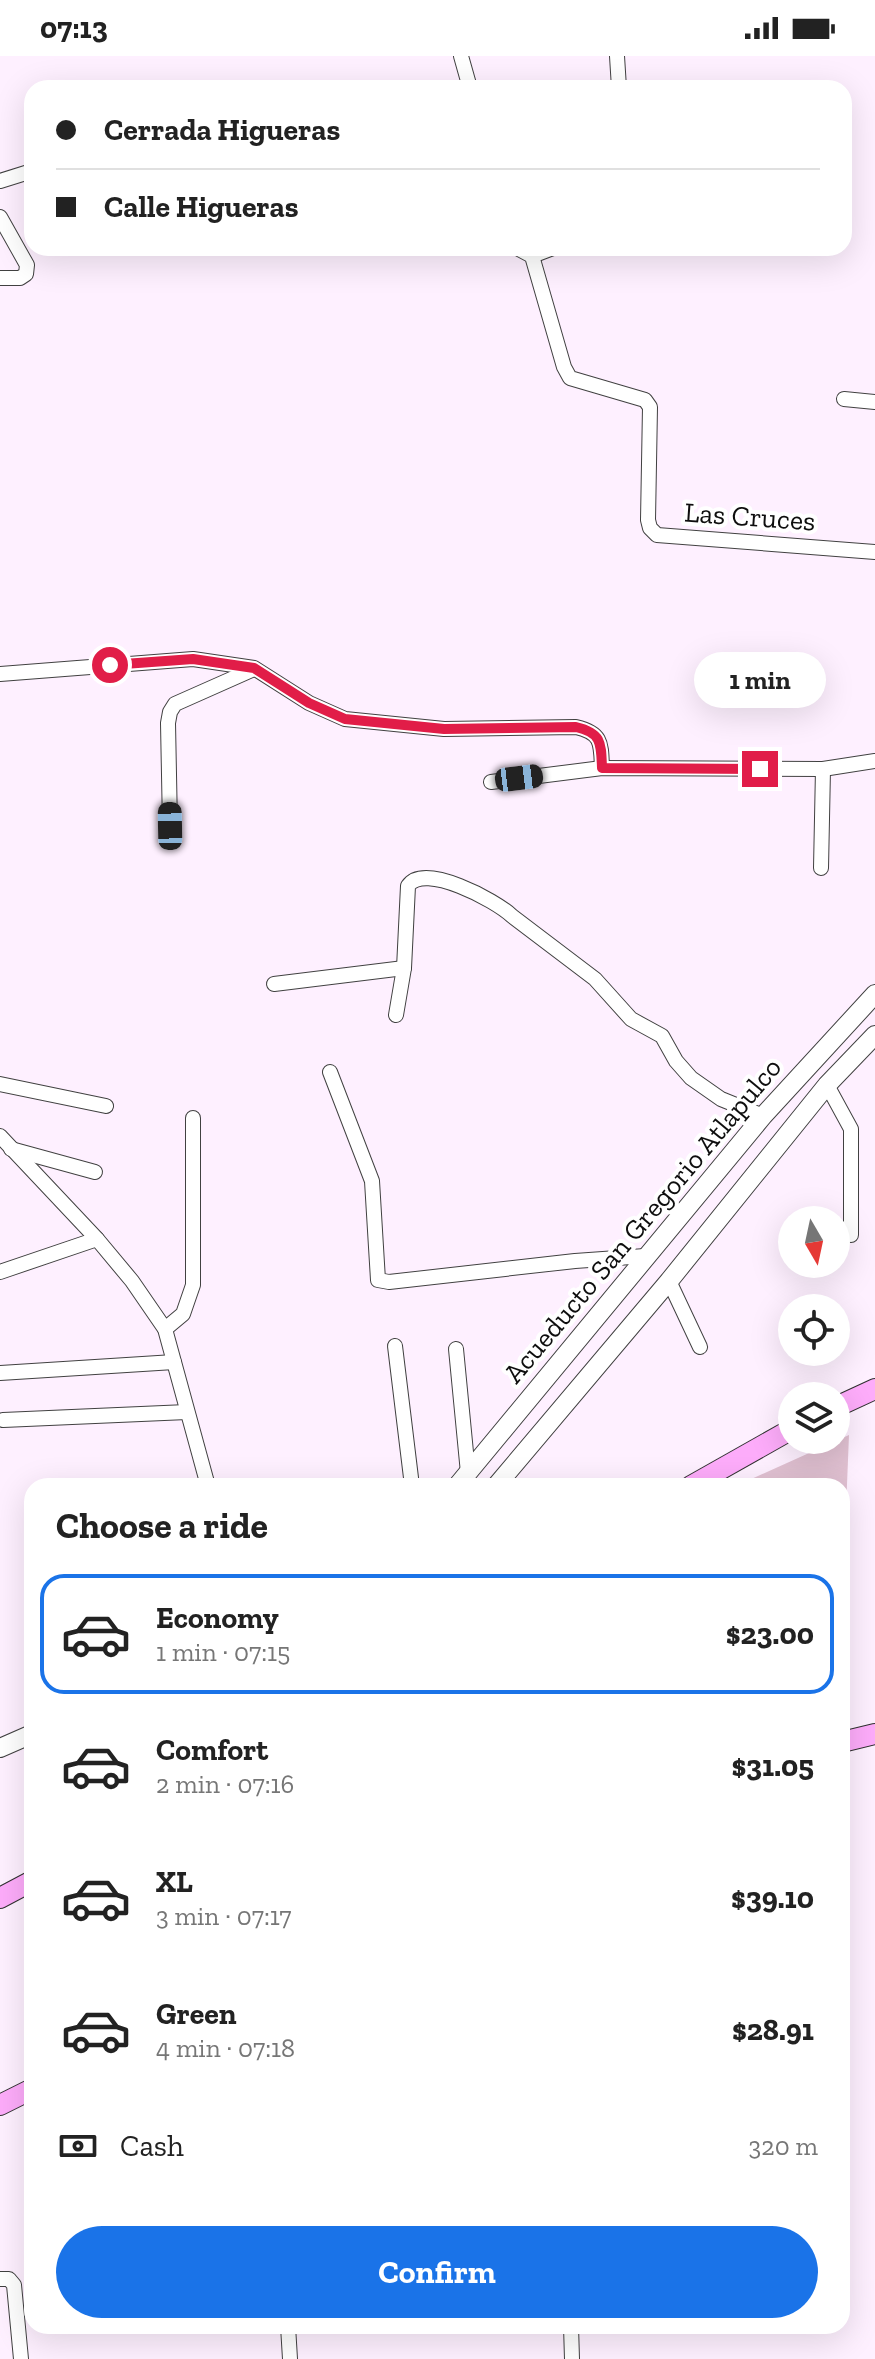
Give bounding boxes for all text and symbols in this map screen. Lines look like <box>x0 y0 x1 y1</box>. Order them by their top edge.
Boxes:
text: 07:13 <box>40 10 108 46</box>
text: Cerrada Higueras <box>104 112 340 148</box>
text: Calle Higueras <box>104 189 299 225</box>
street label: Las Cruces <box>683 495 817 538</box>
route start <box>92 647 128 683</box>
callout: 1 min <box>694 653 826 709</box>
text: 1 min <box>729 664 791 696</box>
route end <box>742 751 778 787</box>
car <box>494 763 544 793</box>
car <box>158 802 182 850</box>
street label: Acueducto San Gregorio Atlapulco <box>497 1051 788 1390</box>
north arrow <box>778 1206 850 1278</box>
map controls <box>778 1206 850 1454</box>
button: locate <box>778 1294 850 1366</box>
button: layers <box>778 1382 850 1454</box>
text: Choose a ride <box>56 1504 268 1547</box>
icon: car <box>60 1598 132 1670</box>
text: Economy <box>156 1600 279 1636</box>
text: $23.00 <box>726 1616 814 1652</box>
text: 1 min · 07:15 <box>156 1636 290 1668</box>
icon: car <box>60 1730 132 1802</box>
text: Comfort <box>156 1732 268 1768</box>
text: $31.05 <box>731 1748 814 1784</box>
text: 2 min · 07:16 <box>156 1768 294 1800</box>
icon: car <box>60 1862 132 1934</box>
text: XL <box>156 1864 193 1900</box>
text: $39.10 <box>731 1880 814 1916</box>
text: 3 min · 07:17 <box>156 1900 292 1932</box>
icon: car <box>60 1994 132 2066</box>
text: Green <box>156 1996 236 2032</box>
text: $28.91 <box>732 2012 814 2048</box>
text: 4 min · 07:18 <box>156 2032 295 2064</box>
icon: cash <box>56 2124 100 2168</box>
text: Cash <box>120 2128 184 2164</box>
text: 320 m <box>749 2130 818 2162</box>
button: Confirm <box>56 2226 818 2318</box>

